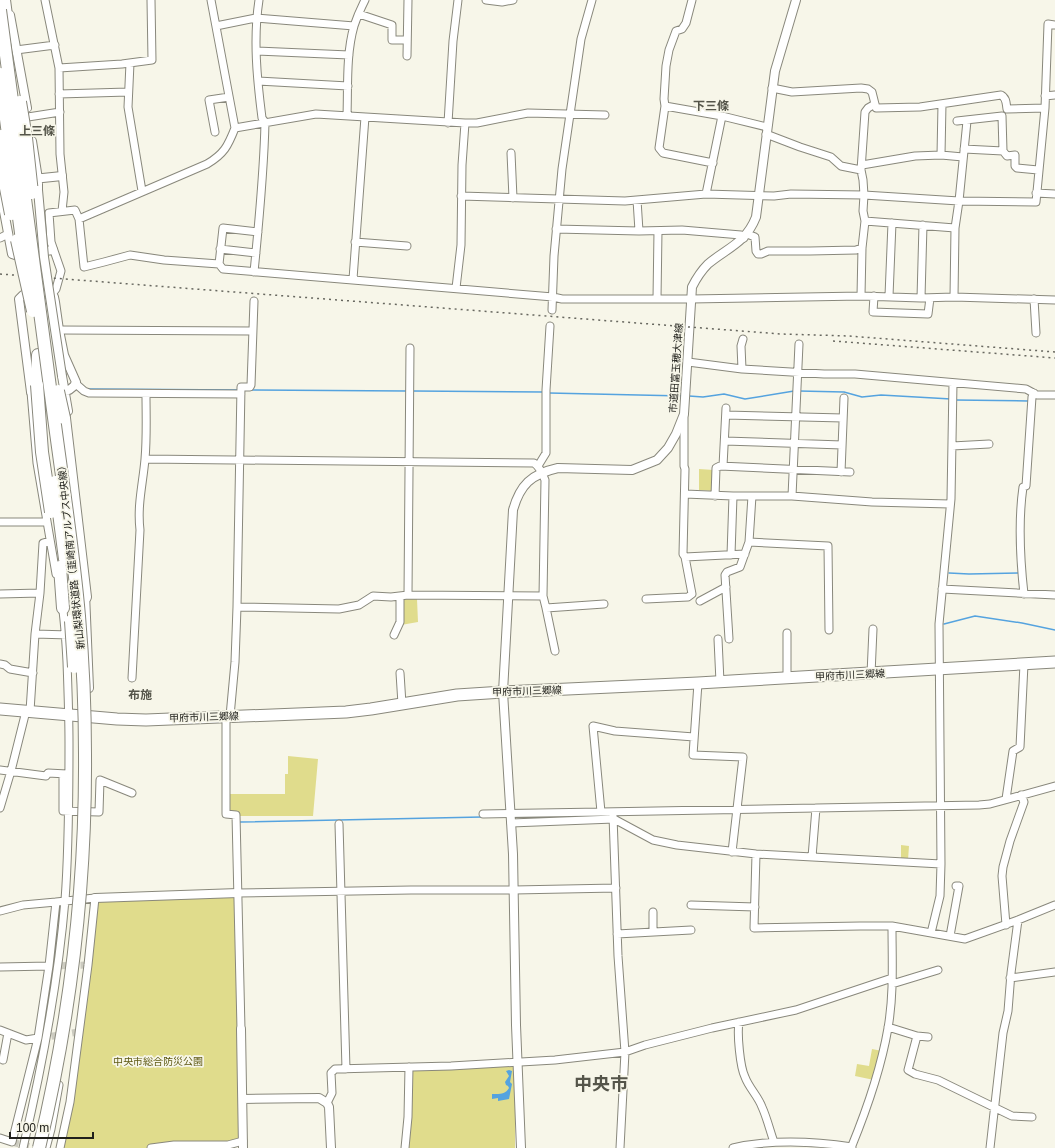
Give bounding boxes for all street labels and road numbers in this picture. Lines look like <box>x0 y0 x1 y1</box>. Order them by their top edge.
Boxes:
street label: 市道田富玉穂大津線 <box>667 323 685 413</box>
street label: 新山梨環状道路（韮崎南アルプス中央線） <box>56 460 86 650</box>
street label: 甲府市川三郷線 <box>815 668 885 682</box>
street label: 甲府市川三郷線 <box>492 684 562 698</box>
street label: 甲府市川三郷線 <box>169 710 239 724</box>

